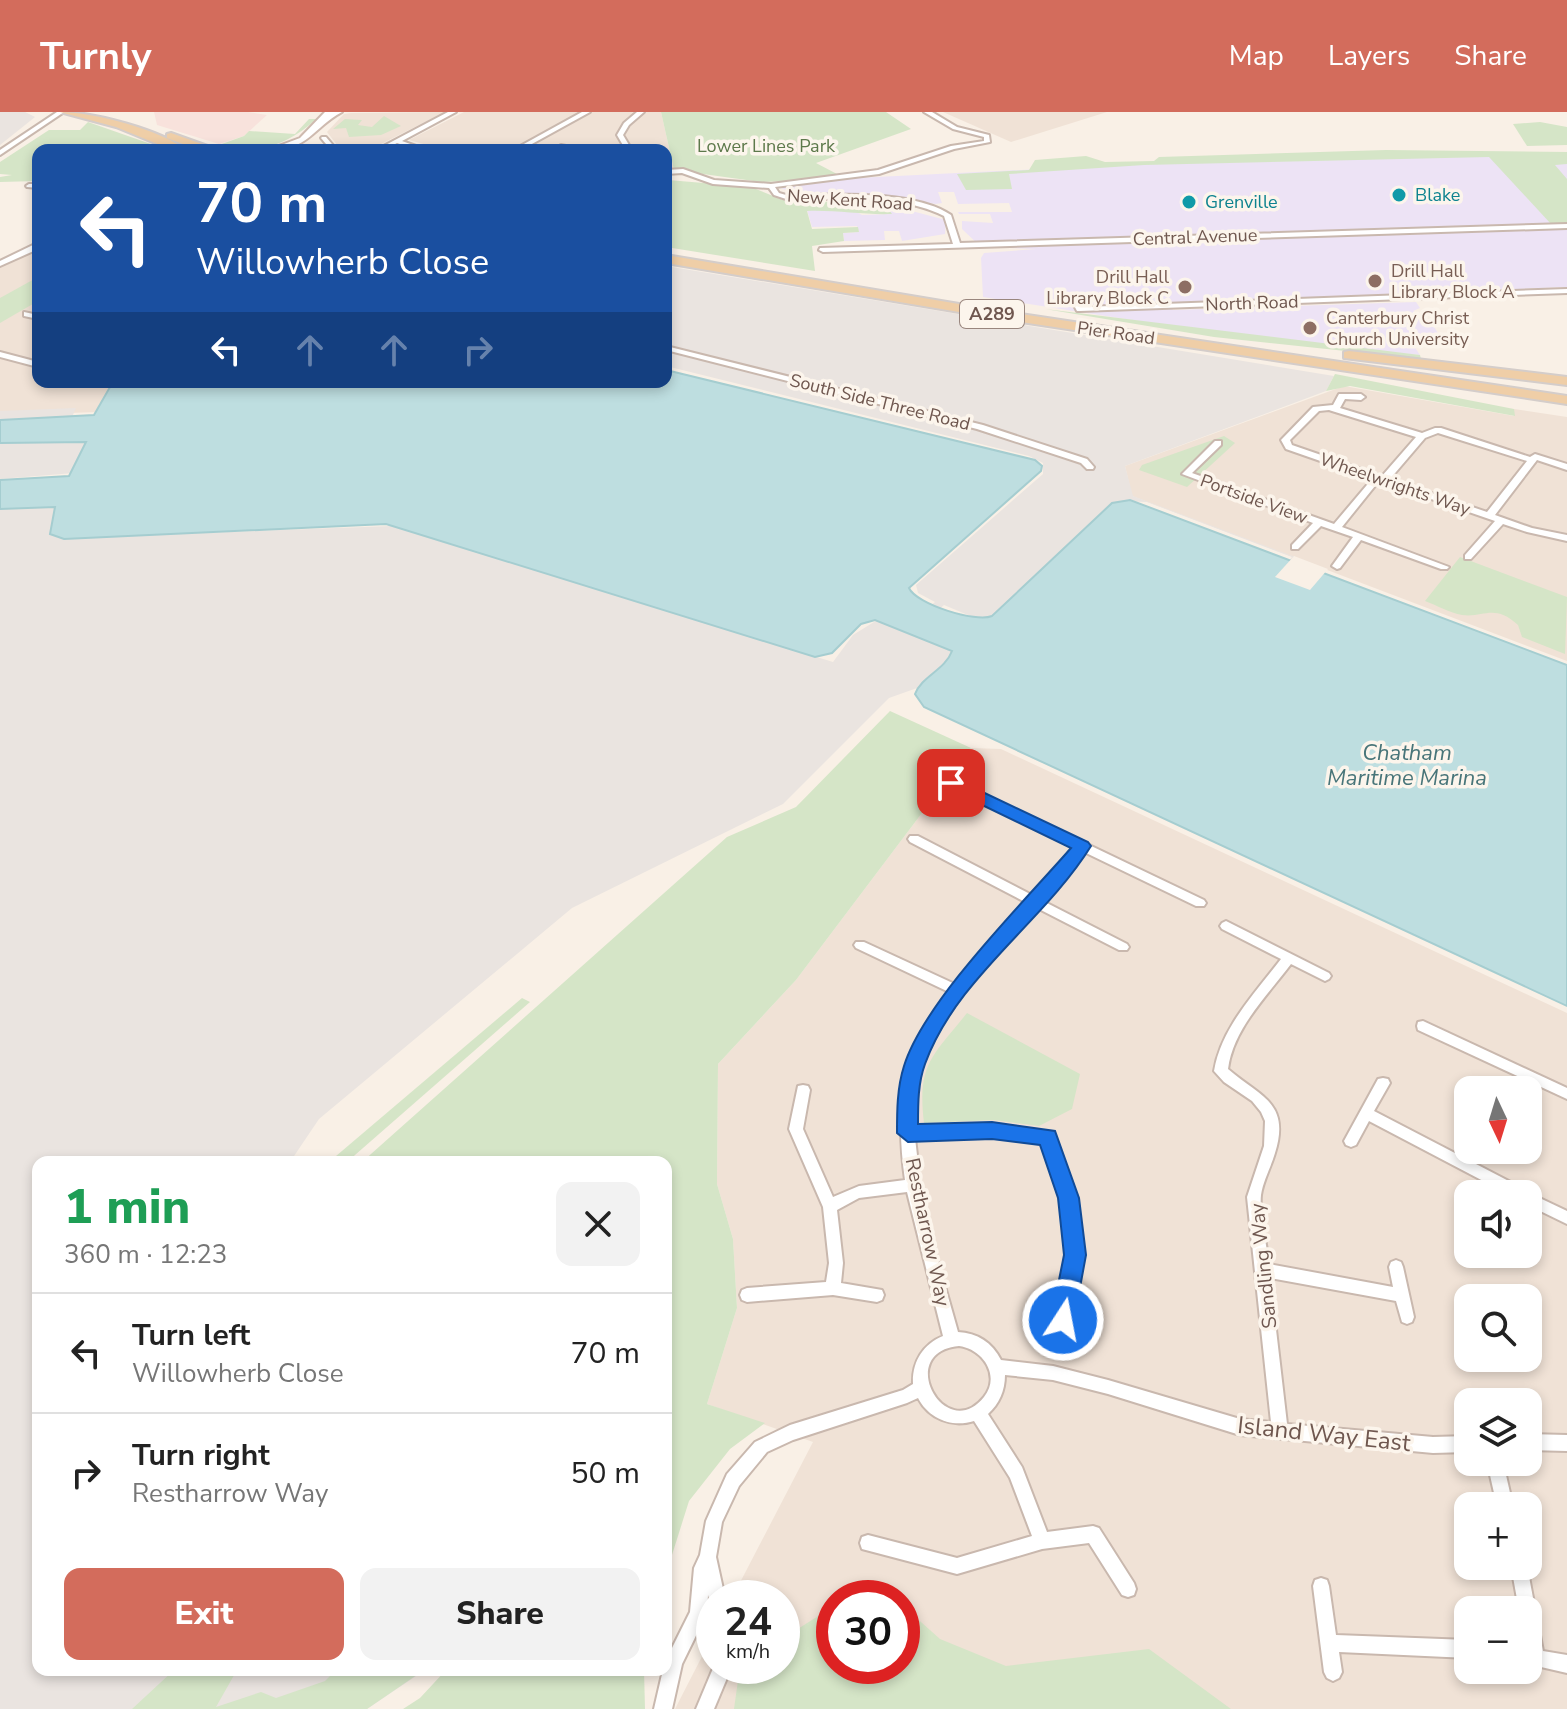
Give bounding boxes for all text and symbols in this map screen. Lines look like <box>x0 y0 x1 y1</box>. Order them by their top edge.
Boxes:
text: Turnly <box>40 31 152 82</box>
text: Map <box>1229 37 1284 75</box>
text: Layers <box>1328 37 1410 75</box>
text: Share <box>1454 37 1527 75</box>
park label: Lower Lines Park <box>697 134 836 158</box>
text: 70 m <box>196 165 327 242</box>
icon: left <box>64 176 168 280</box>
place label: Blake <box>1415 183 1460 207</box>
street label: New Kent Road <box>786 184 914 216</box>
marker: Blake <box>1390 186 1408 204</box>
place label: Grenville <box>1205 190 1278 214</box>
marker: Grenville <box>1180 193 1198 211</box>
street label: Central Avenue <box>1132 223 1258 251</box>
text: Willowherb Close <box>196 238 489 287</box>
place label: Drill Hall Library Block A <box>1391 259 1515 304</box>
place label: Drill Hall Library Block C <box>1046 265 1170 310</box>
marker: Drill Hall Library Block A <box>1366 272 1384 290</box>
marker: Drill Hall Library Block C <box>1176 278 1194 296</box>
street label: North Road <box>1205 289 1299 317</box>
road number: A289 <box>960 300 1024 328</box>
place label: Canterbury Christ Church University <box>1326 306 1470 351</box>
street label: Pier Road <box>1076 316 1156 350</box>
marker: Canterbury Christ Church University <box>1301 319 1319 337</box>
icon: left <box>204 328 248 372</box>
icon: ahead <box>288 328 332 372</box>
icon: ahead <box>372 328 416 372</box>
icon: right <box>456 328 500 372</box>
street label: South Side Three Road <box>787 368 973 436</box>
street label: Wheelwrights Way <box>1316 447 1474 521</box>
street label: Portside View <box>1197 468 1311 530</box>
water label: Chatham Maritime Marina <box>1327 738 1487 793</box>
pin <box>917 749 985 817</box>
icon: arrive <box>929 761 973 805</box>
north arrow <box>1454 1076 1542 1164</box>
map controls <box>1454 1076 1542 1684</box>
street label: Restharrow Way <box>899 1155 957 1309</box>
text: 1 min <box>64 1174 190 1240</box>
button: sound <box>1454 1180 1542 1268</box>
button: close <box>556 1182 640 1266</box>
street label: Sandling Way <box>1243 1201 1284 1330</box>
text: 360 m · 12:23 <box>64 1237 227 1272</box>
position arrow <box>1021 1278 1105 1362</box>
button: search <box>1454 1284 1542 1372</box>
text: Turn left <box>132 1315 250 1356</box>
icon: left <box>64 1331 108 1375</box>
text: 70 m <box>571 1333 640 1374</box>
text: Willowherb Close <box>132 1356 344 1391</box>
button: layers <box>1454 1388 1542 1476</box>
street label: Island Way East <box>1236 1409 1413 1459</box>
text: Turn right <box>132 1435 270 1476</box>
icon: right <box>64 1451 108 1495</box>
text: 50 m <box>571 1453 640 1494</box>
text: Restharrow Way <box>132 1476 328 1511</box>
button: + <box>1454 1492 1542 1580</box>
button: Exit <box>64 1568 344 1660</box>
button: Share <box>360 1568 640 1660</box>
speed limit sign: 30 <box>816 1580 920 1684</box>
text: 24 <box>724 1595 772 1649</box>
button: − <box>1454 1596 1542 1684</box>
text: km/h <box>726 1638 770 1665</box>

